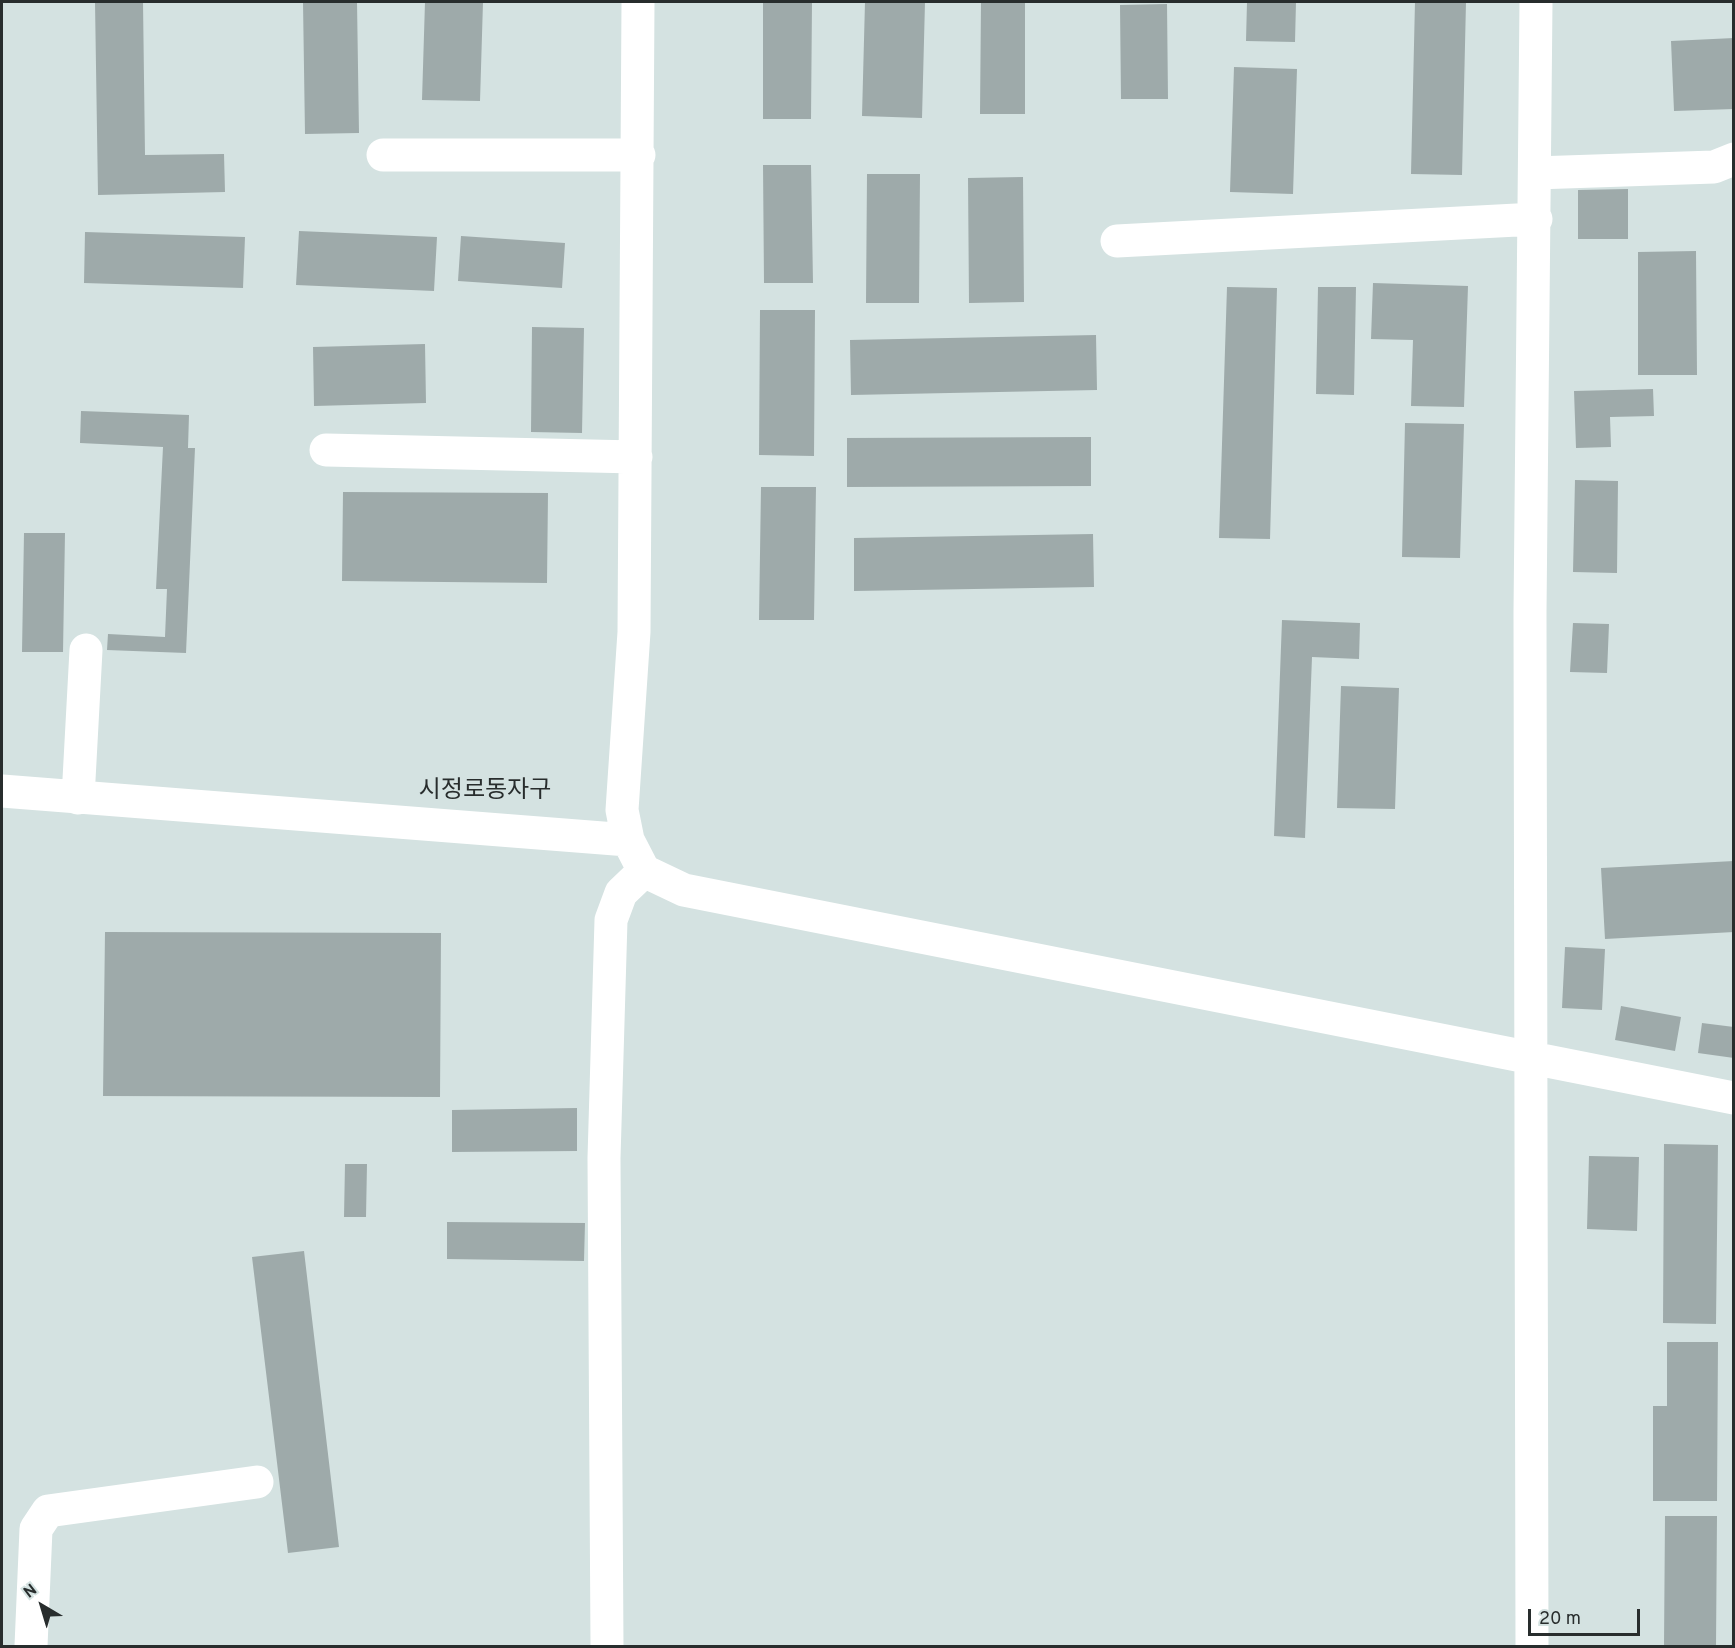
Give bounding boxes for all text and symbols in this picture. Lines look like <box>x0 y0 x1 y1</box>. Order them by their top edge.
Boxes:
district label: 시정로동자구 <box>419 778 551 806</box>
north arrow <box>12 1576 72 1636</box>
text: N <box>20 1580 42 1603</box>
scale bar <box>1531 1597 1644 1635</box>
text: 20 m <box>1539 1608 1581 1631</box>

